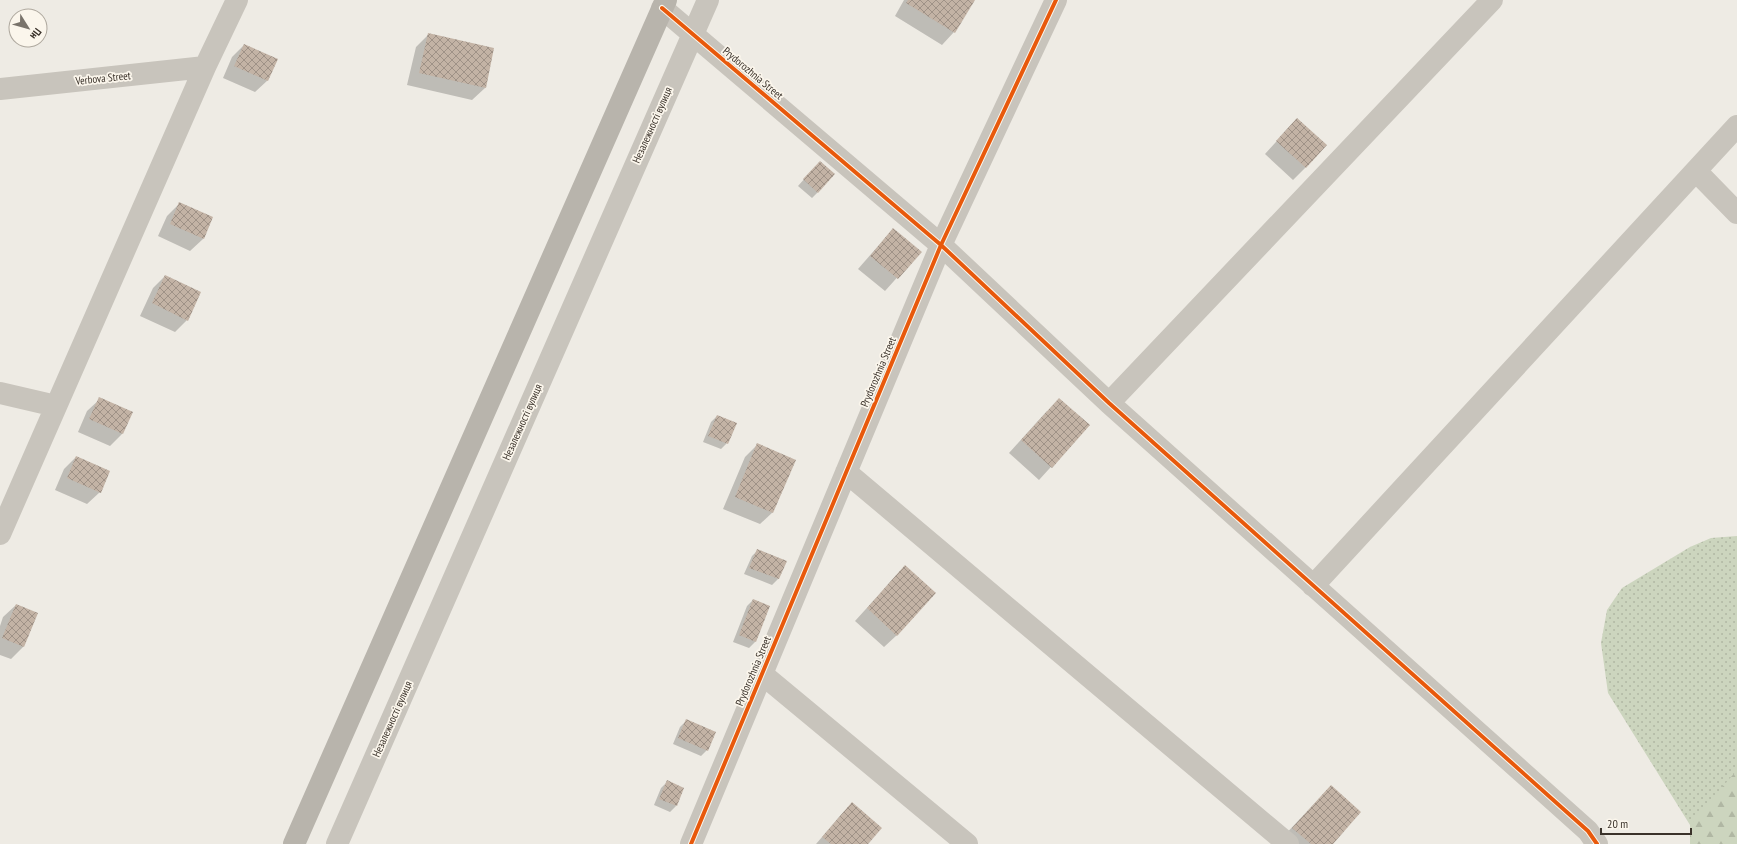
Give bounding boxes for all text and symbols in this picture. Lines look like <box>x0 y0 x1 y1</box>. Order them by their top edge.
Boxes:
north arrow <box>8 8 48 48</box>
text: Пн <box>27 26 45 43</box>
street label: Prydorozhnia Street <box>720 44 786 102</box>
street label: Verbova Street <box>74 68 131 88</box>
street label: Незалежності вулиця <box>629 85 675 165</box>
street label: Prydorozhnia Street <box>857 335 899 409</box>
street label: Незалежності вулиця <box>499 382 545 462</box>
street label: Prydorozhnia Street <box>732 634 774 708</box>
street label: Незалежності вулиця <box>369 679 415 759</box>
scale bar <box>1601 810 1691 836</box>
text: 20 m <box>1607 816 1628 831</box>

